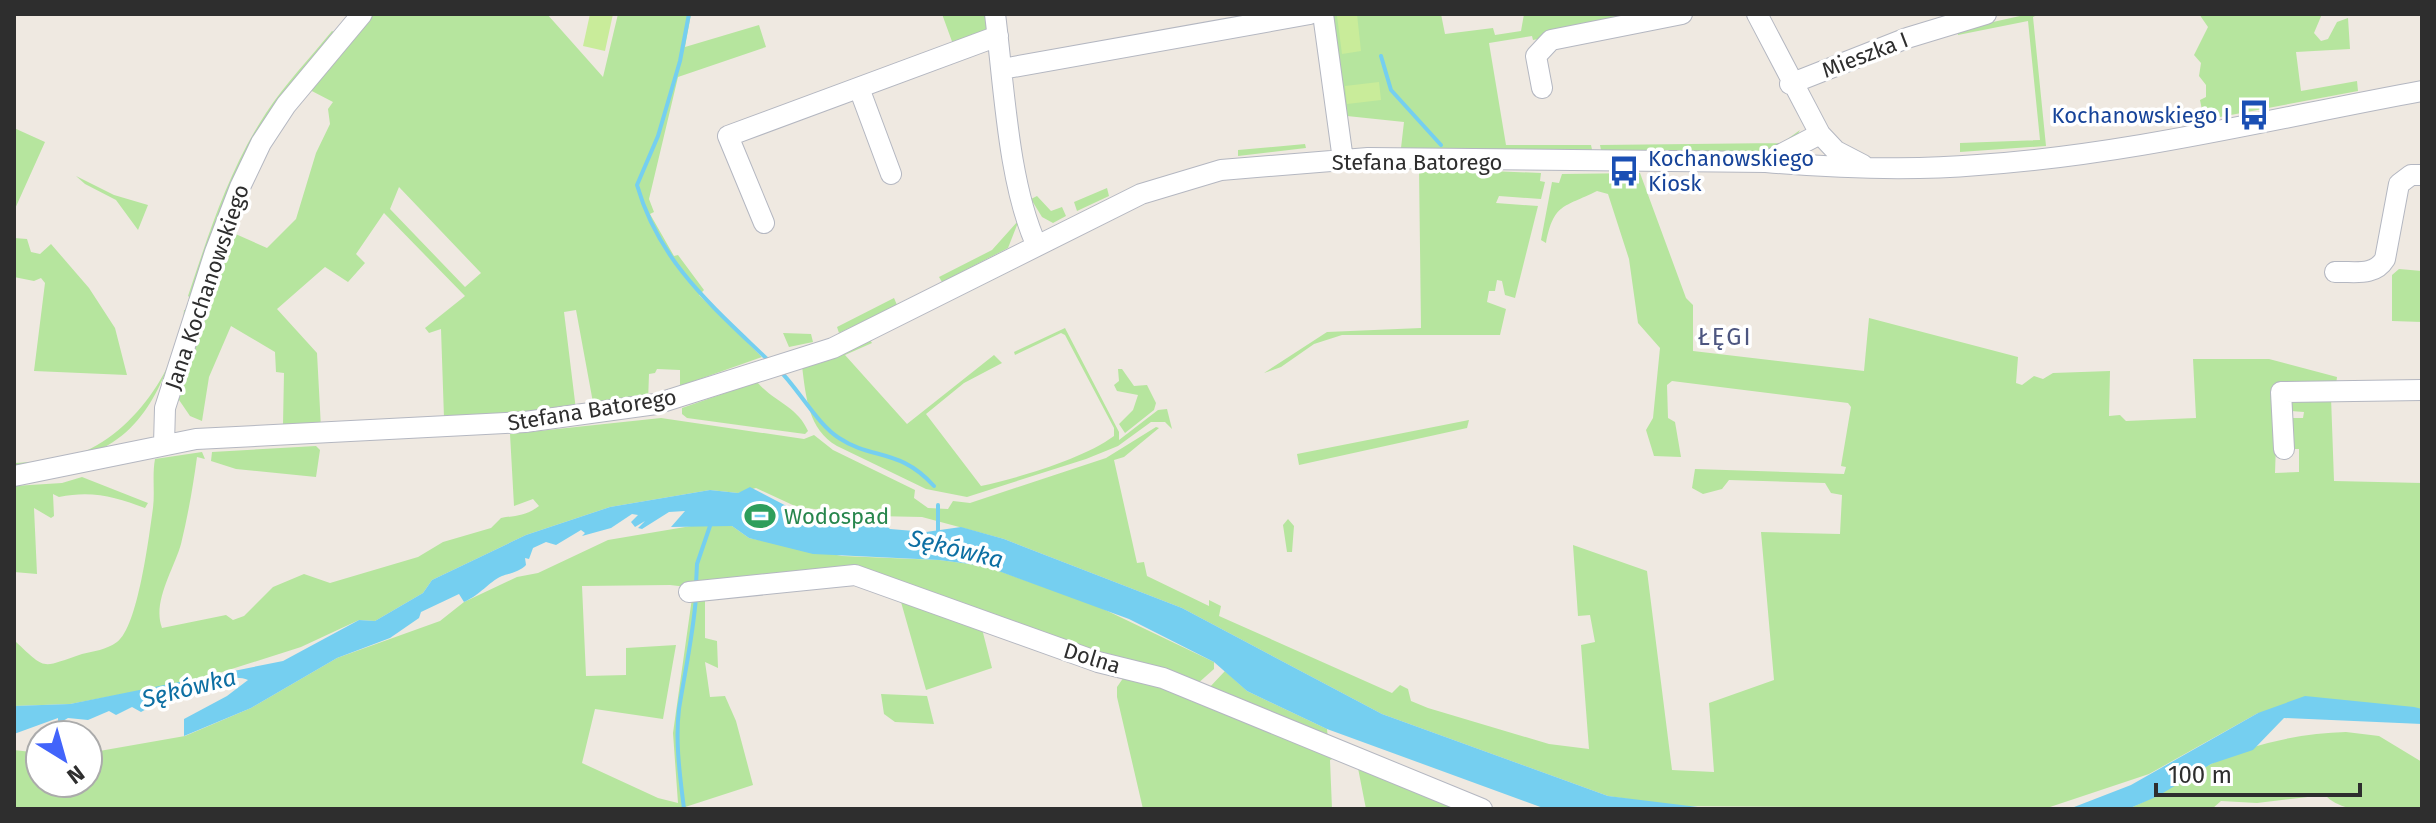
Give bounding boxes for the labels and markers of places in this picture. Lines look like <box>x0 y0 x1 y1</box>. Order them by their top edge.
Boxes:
bus stop icon: Kochanowskiego I <box>2237 98 2271 132</box>
place label: Kochanowskiego I <box>2052 102 2230 129</box>
place label: Kochanowskiego Kiosk <box>1648 145 1814 197</box>
bus stop icon: Kochanowskiego Kiosk <box>1607 154 1641 188</box>
sports icon: Wodospad <box>743 499 777 533</box>
place label: Wodospad <box>784 503 889 530</box>

